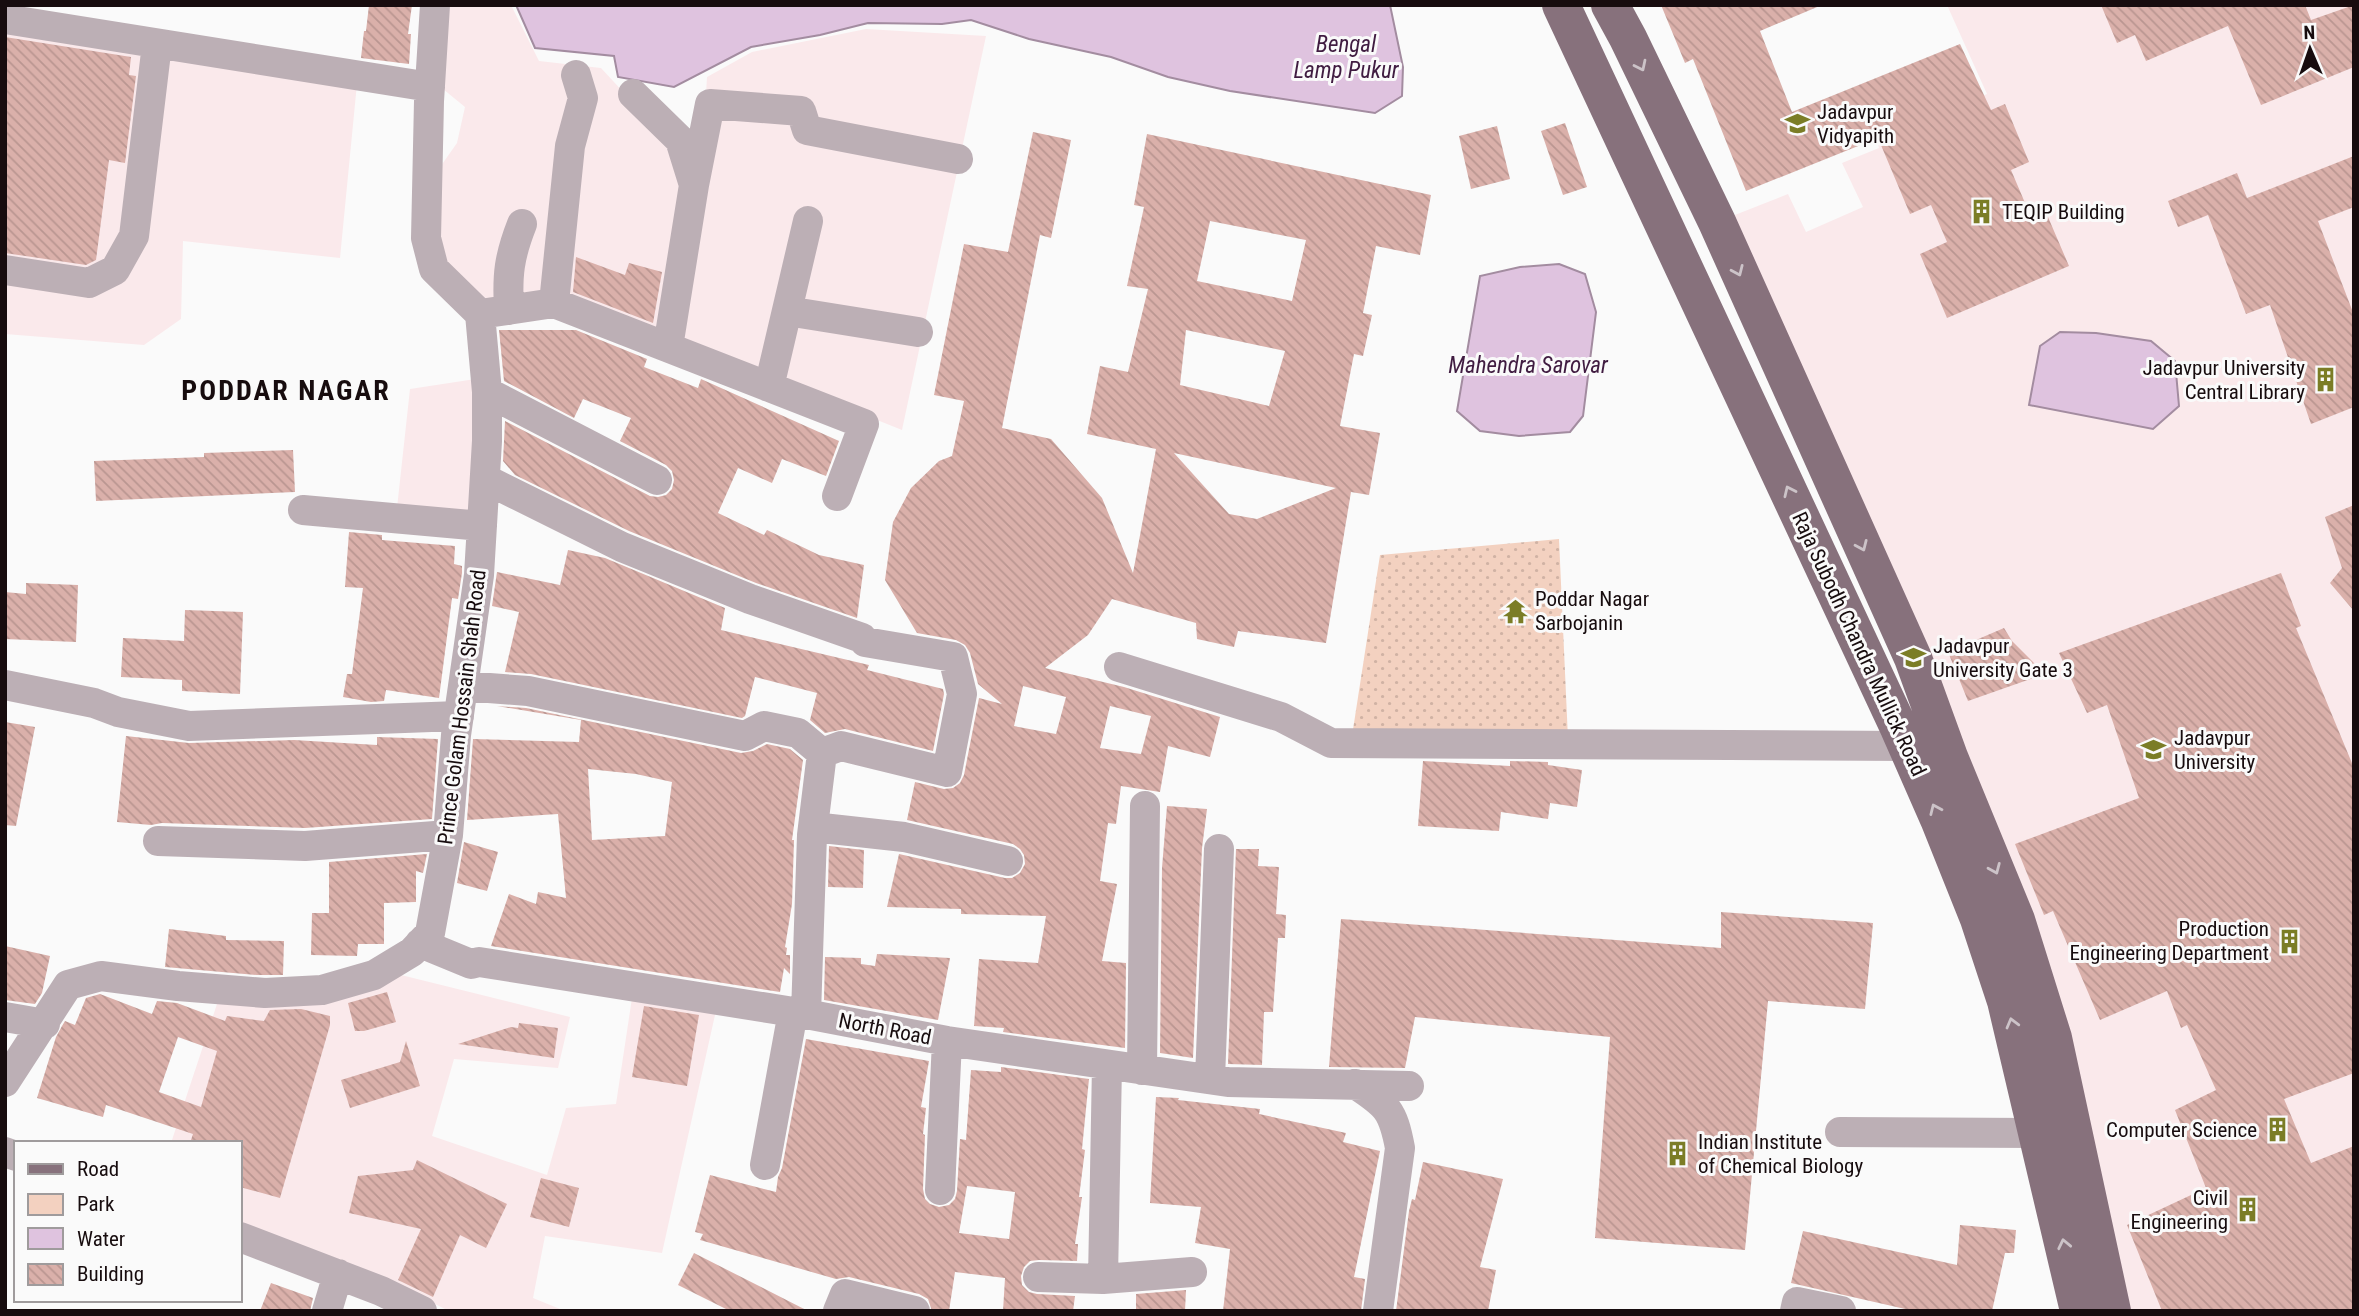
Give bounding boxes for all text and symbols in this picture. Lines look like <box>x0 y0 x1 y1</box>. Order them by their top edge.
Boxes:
north arrow <box>2275 14 2345 84</box>
text: N <box>2303 21 2316 44</box>
water label: Bengal Lamp Pukur <box>1293 31 1400 84</box>
one-way arrow <box>1633 59 1647 71</box>
place label: Jadavpur Vidyapith <box>1817 100 1894 148</box>
school or university icon: Jadavpur Vidyapith <box>1783 110 1811 138</box>
building icon: TEQIP Building <box>1968 198 1996 226</box>
place label: TEQIP Building <box>2002 200 2125 224</box>
one-way arrow <box>1730 265 1744 277</box>
water label: Mahendra Sarovar <box>1448 352 1609 379</box>
place label: Jadavpur University Central Library <box>2143 356 2305 404</box>
building icon: Jadavpur University Central Library <box>2311 366 2339 394</box>
district label: PODDAR NAGAR <box>181 374 391 407</box>
one-way arrow <box>1783 486 1797 498</box>
street label: Raja Subodh Chandra Mullick Road <box>1787 508 1931 780</box>
one-way arrow <box>1854 539 1868 551</box>
street label: Prince Golam Hossain Shah Road <box>433 568 491 846</box>
place label: Poddar Nagar Sarbojanin <box>1535 587 1649 635</box>
temple icon: Poddar Nagar Sarbojanin <box>1501 597 1529 625</box>
place label: Jadavpur University Gate 3 <box>1933 634 2073 682</box>
school or university icon: Jadavpur University Gate 3 <box>1899 644 1927 672</box>
place label: Jadavpur University <box>2174 726 2255 774</box>
school or university icon: Jadavpur University <box>2140 736 2168 764</box>
one-way arrow <box>1929 804 1943 816</box>
one-way arrow <box>1987 863 2001 875</box>
place label: Production Engineering Department <box>2069 917 2269 965</box>
building icon: Production Engineering Department <box>2275 927 2303 955</box>
street label: North Road <box>837 1008 933 1050</box>
one-way arrow <box>2006 1017 2020 1029</box>
building icon: Computer Science <box>2263 1116 2291 1144</box>
place label: Computer Science <box>2106 1118 2257 1142</box>
place label: Indian Institute of Chemical Biology <box>1698 1130 1863 1178</box>
building icon: Indian Institute of Chemical Biology <box>1664 1140 1692 1168</box>
legend <box>14 1141 242 1302</box>
text: Road <box>77 1157 119 1181</box>
place label: Civil Engineering <box>2131 1186 2228 1234</box>
text: Park <box>77 1192 115 1216</box>
building icon: Civil Engineering <box>2234 1196 2262 1224</box>
text: Water <box>77 1227 125 1251</box>
one-way arrow <box>2058 1238 2073 1250</box>
text: Building <box>77 1262 144 1286</box>

